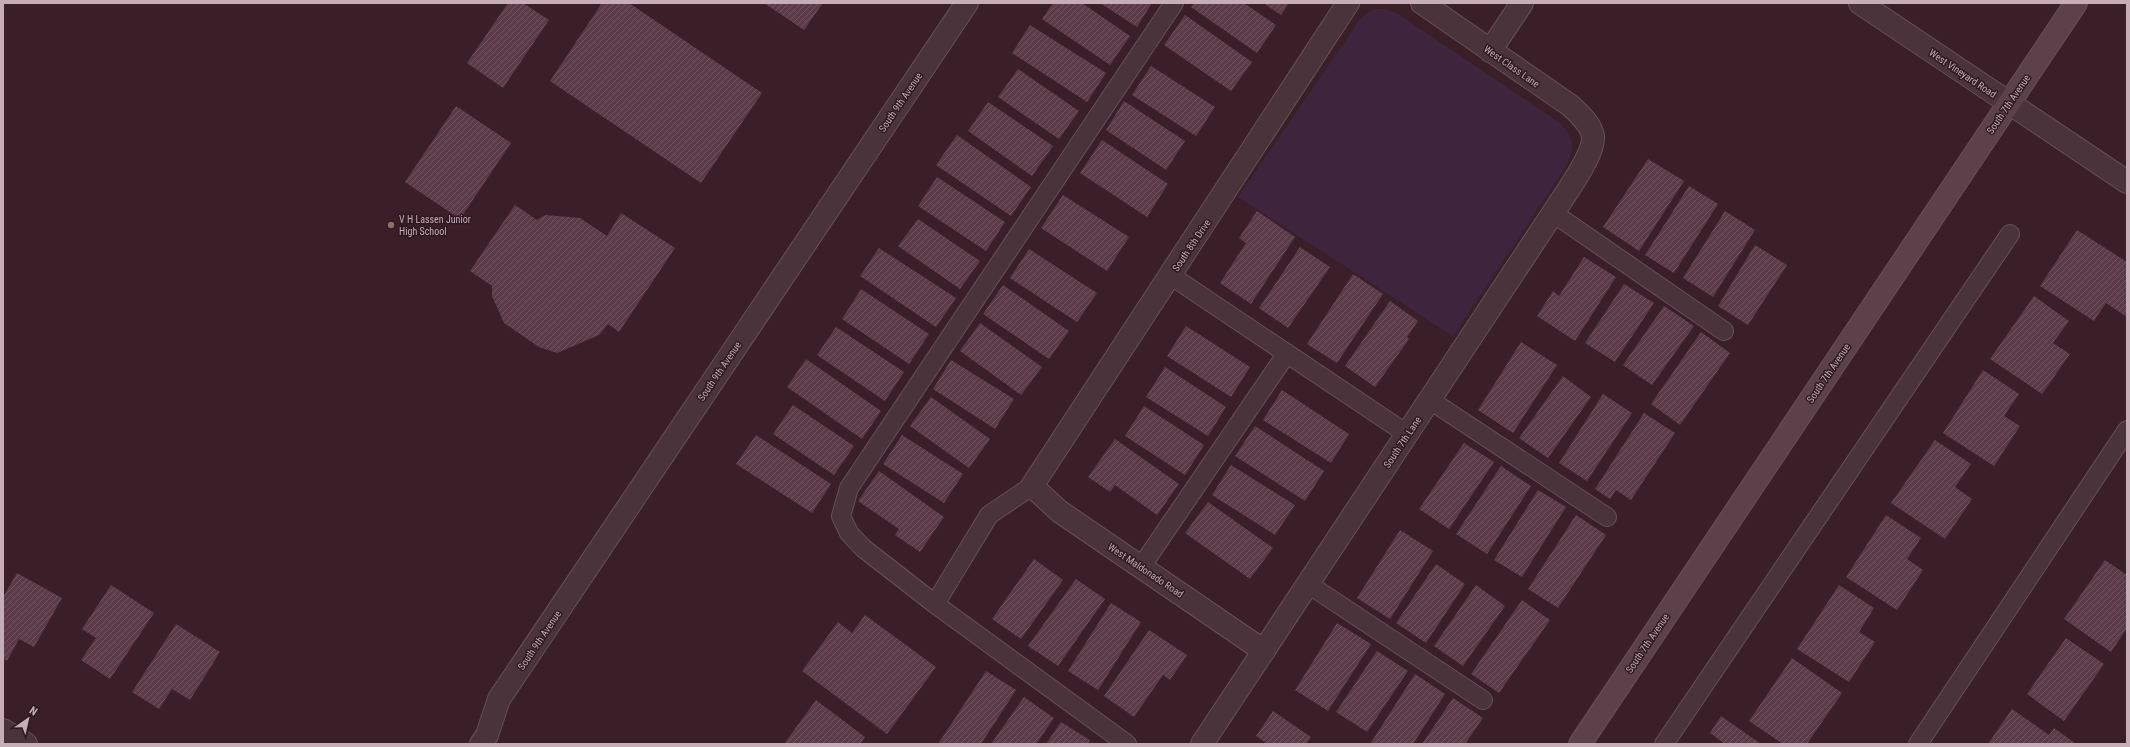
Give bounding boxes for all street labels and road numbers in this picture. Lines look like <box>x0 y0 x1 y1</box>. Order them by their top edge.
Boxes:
street label: West Class Lane <box>1482 43 1542 90</box>
street label: West Vineyard Road <box>1927 47 1998 100</box>
street label: South 9th Avenue <box>877 70 924 134</box>
street label: South 7th Avenue <box>1985 72 2032 136</box>
street label: South 8th Drive <box>1170 217 1213 273</box>
street label: South 9th Avenue <box>696 339 743 403</box>
street label: South 7th Avenue <box>1805 341 1852 405</box>
street label: South 7th Lane <box>1381 414 1424 470</box>
street label: West Maldonado Road <box>1106 541 1186 600</box>
street label: South 9th Avenue <box>516 608 563 672</box>
street label: South 7th Avenue <box>1624 611 1671 675</box>

